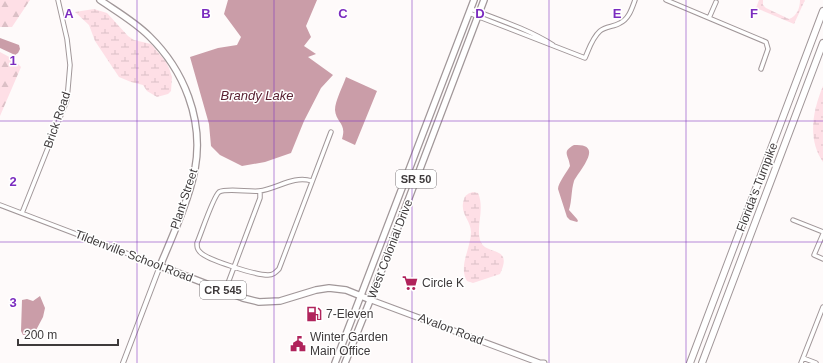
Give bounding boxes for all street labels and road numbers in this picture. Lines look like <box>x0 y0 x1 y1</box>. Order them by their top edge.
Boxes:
street label: Brick Road <box>41 90 73 150</box>
street label: Florida's Turnpike <box>734 140 781 234</box>
street label: Plant Street <box>168 166 201 231</box>
road number: SR 50 <box>396 170 436 188</box>
street label: West Colonial Drive <box>365 197 415 301</box>
street label: Tildenville School Road <box>73 227 195 285</box>
road number: CR 545 <box>200 281 246 299</box>
street label: Avalon Road <box>417 310 485 348</box>

